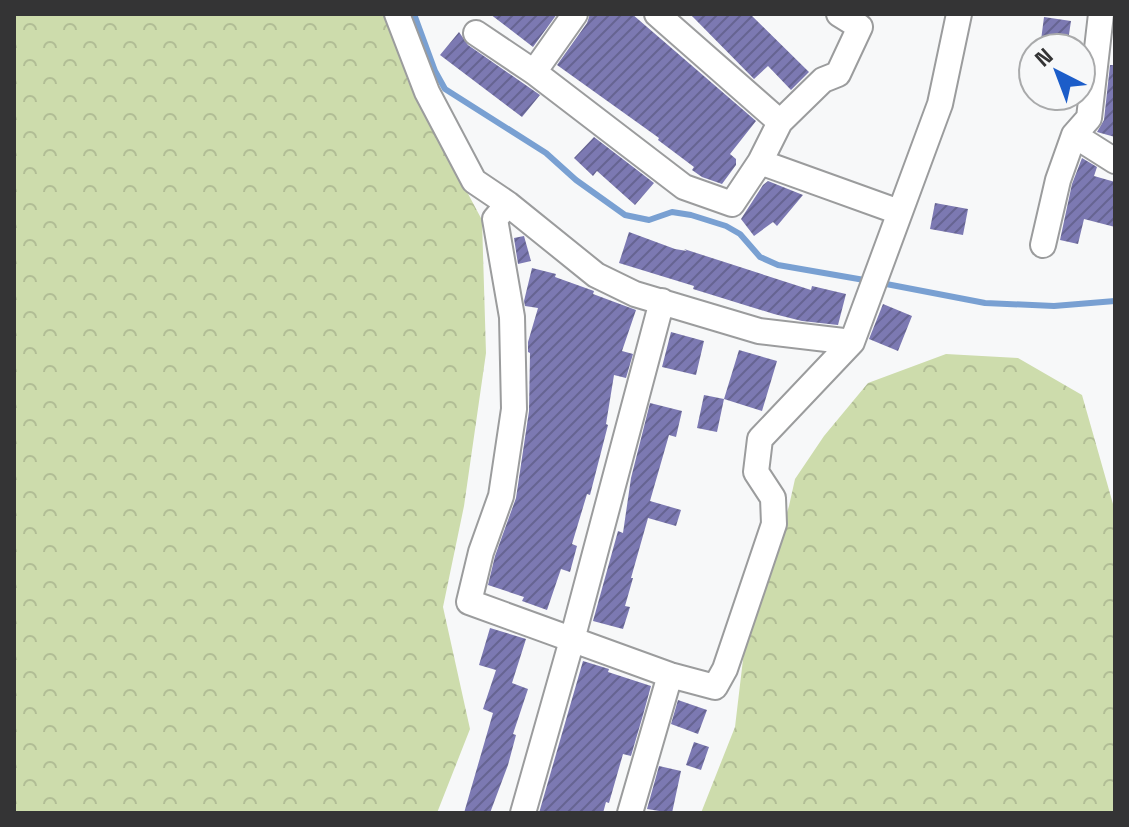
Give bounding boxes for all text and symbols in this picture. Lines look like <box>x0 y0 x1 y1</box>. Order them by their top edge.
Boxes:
north arrow <box>1017 32 1097 112</box>
text: N <box>1029 42 1058 72</box>

